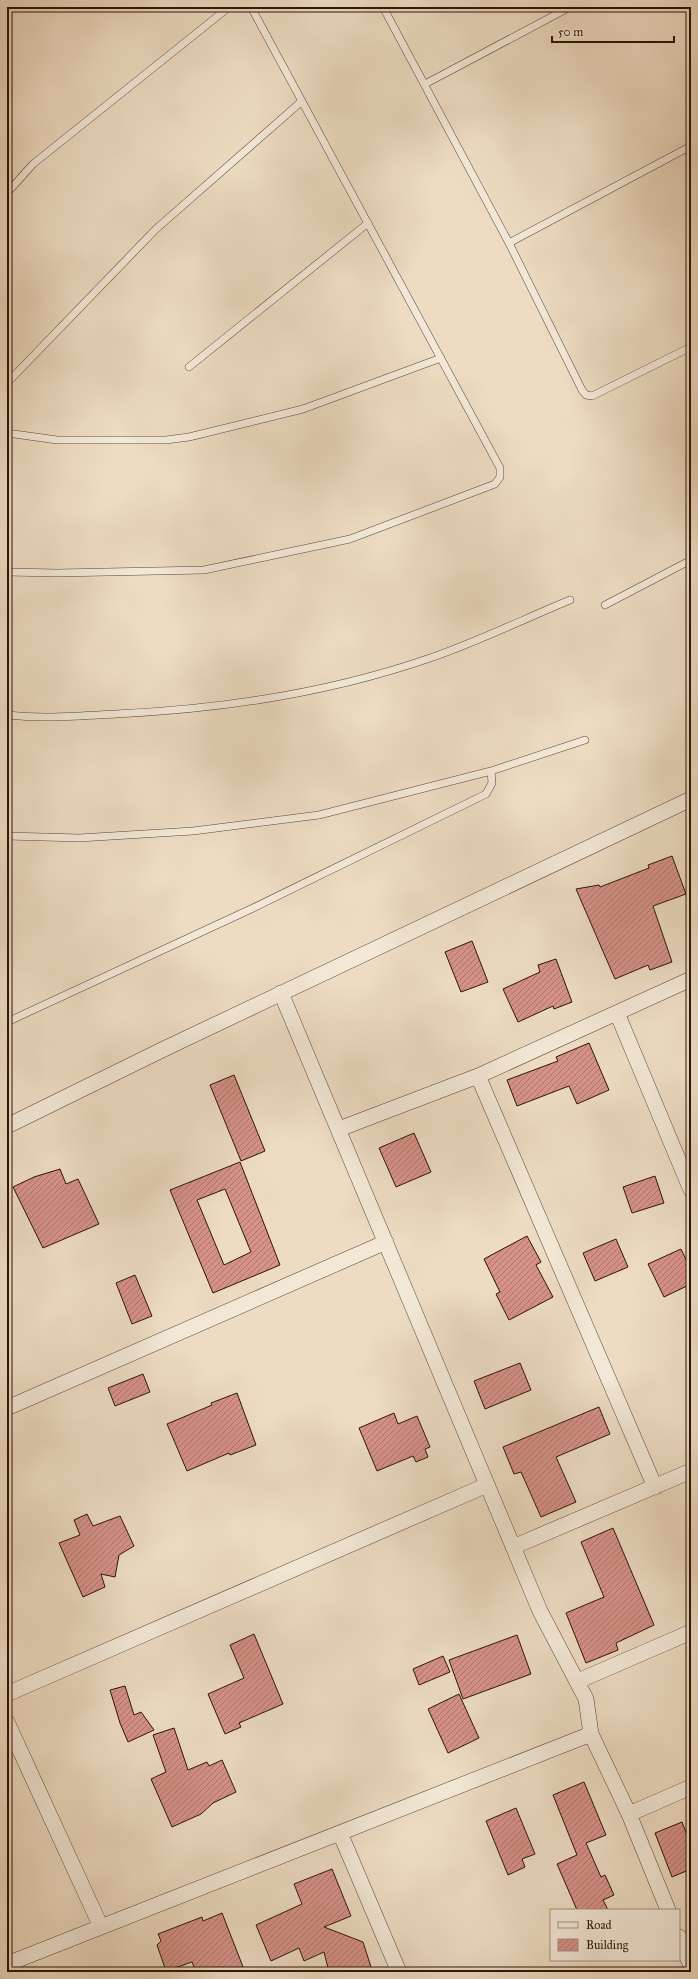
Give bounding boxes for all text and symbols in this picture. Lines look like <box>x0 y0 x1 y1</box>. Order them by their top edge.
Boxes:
scale bar <box>552 18 674 44</box>
text: 50 m <box>558 25 583 39</box>
legend <box>550 1909 680 1961</box>
text: Road <box>586 1918 612 1932</box>
text: Building <box>586 1938 629 1953</box>

